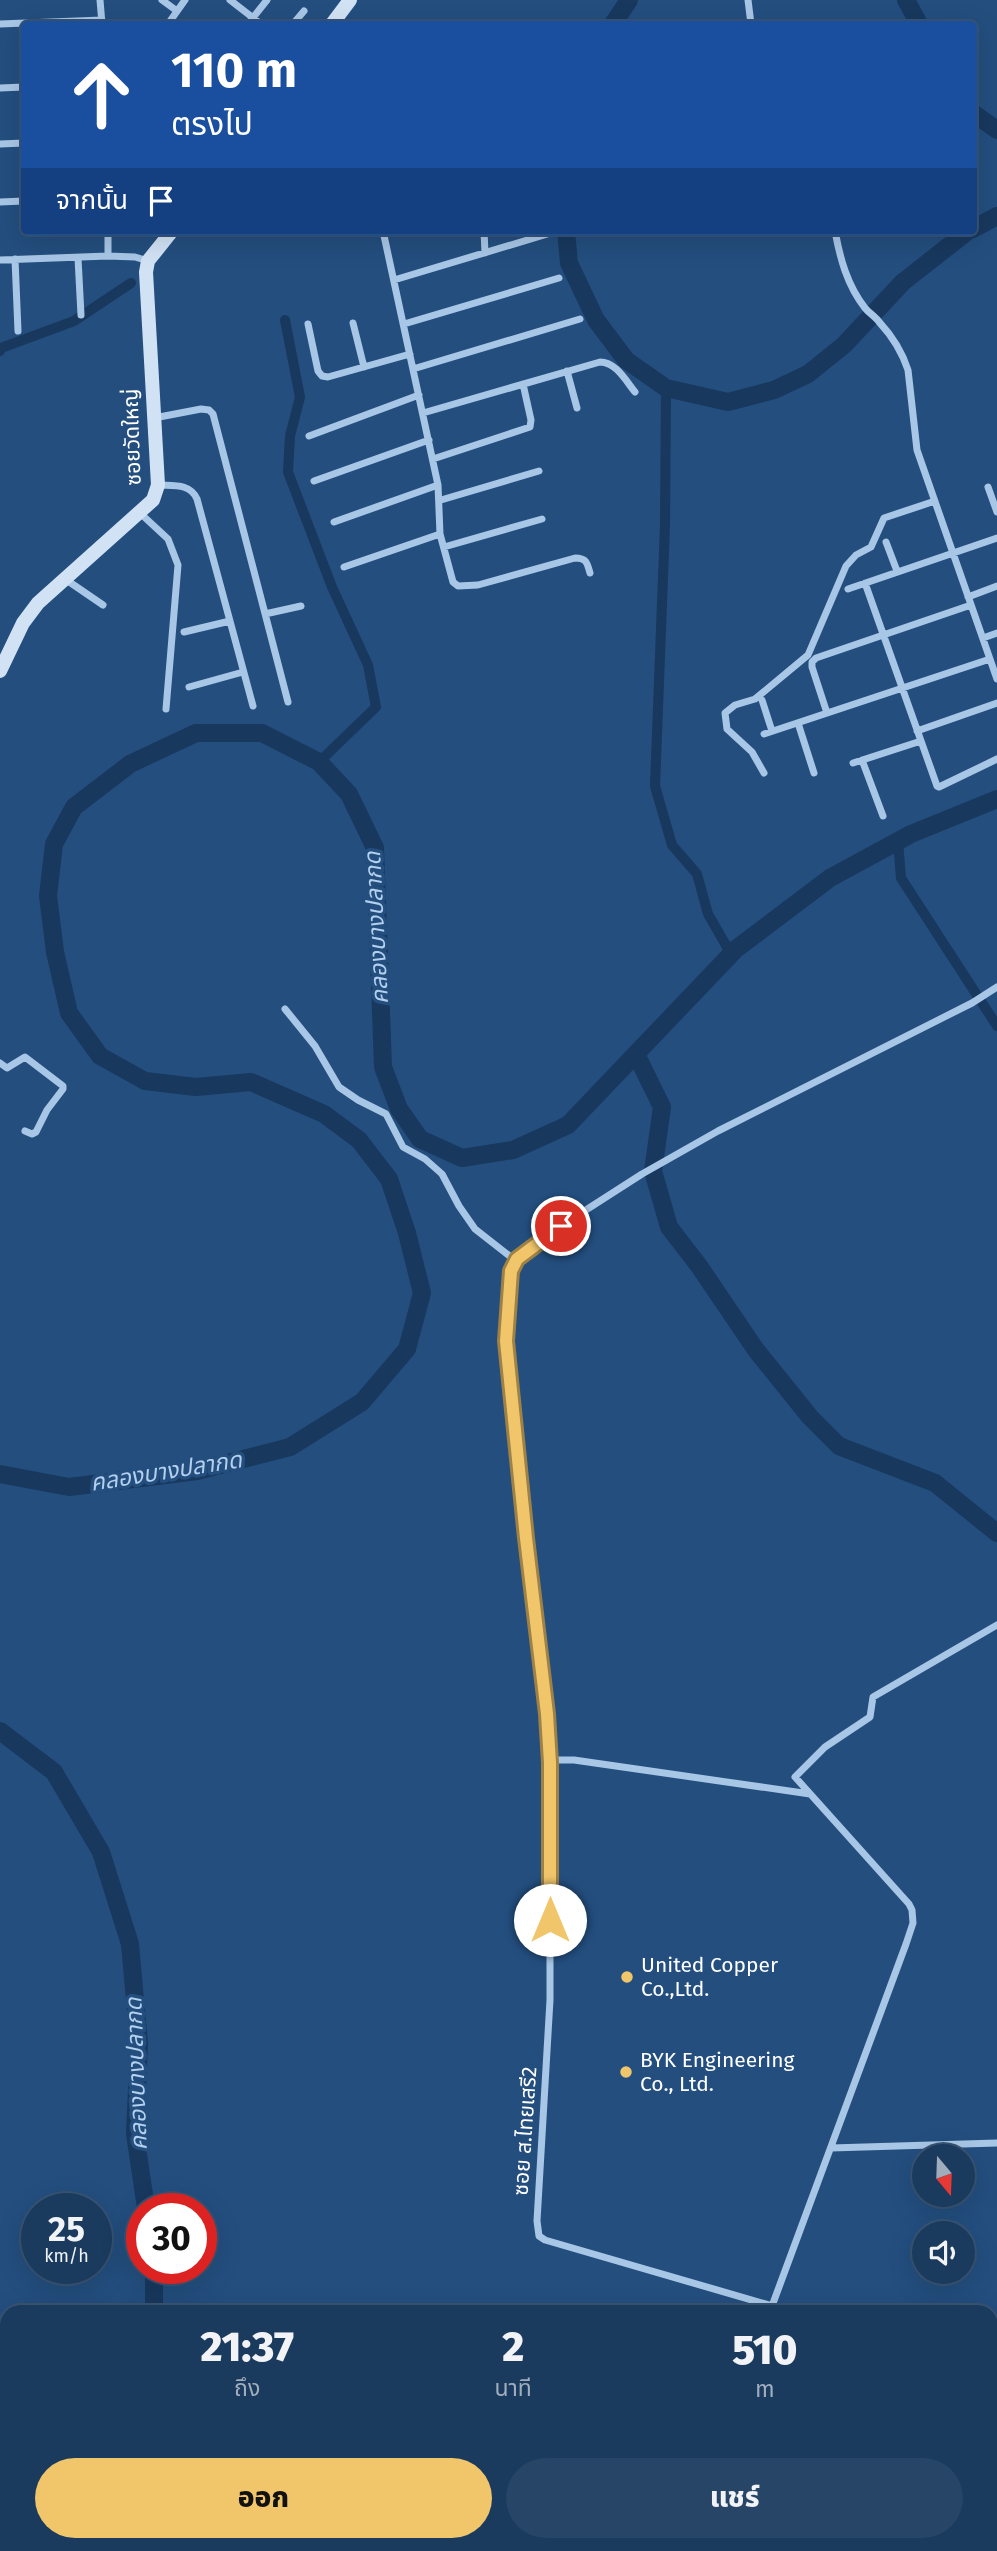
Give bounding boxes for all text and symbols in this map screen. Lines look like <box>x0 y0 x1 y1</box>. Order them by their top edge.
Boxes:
text: 110 m <box>171 41 297 100</box>
icon: ahead <box>56 49 147 140</box>
text: ตรงไป <box>171 105 253 143</box>
icon: arrive <box>142 182 180 220</box>
text: จากนั้น <box>56 185 128 216</box>
street label: ซอยวัดใหญ่ <box>117 388 147 486</box>
water label: คลองบางปลากด <box>358 850 394 1005</box>
pin <box>531 1196 591 1256</box>
icon: arrive <box>542 1207 580 1245</box>
water label: คลองบางปลากด <box>88 1445 244 1497</box>
position arrow <box>513 1883 587 1957</box>
place label: United Copper Co.,Ltd. <box>641 1952 778 2002</box>
marker: United Copper Co.,Ltd. <box>619 1969 635 1985</box>
water label: คลองบางปลากด <box>119 1996 153 2151</box>
place label: BYK Engineering Co., Ltd. <box>640 2047 794 2097</box>
marker: BYK Engineering Co., Ltd. <box>618 2064 634 2080</box>
street label: ซอย ส.ไทยเสรี2 <box>508 2066 542 2196</box>
north arrow <box>912 2144 975 2207</box>
map controls <box>912 2144 975 2284</box>
speed limit sign: 30 <box>126 2193 217 2284</box>
text: 25 <box>48 2208 85 2250</box>
button: sound <box>912 2221 975 2284</box>
text: km/h <box>44 2245 89 2267</box>
text: 21:37 <box>200 2322 294 2372</box>
text: 2 <box>502 2322 524 2372</box>
text: 510 <box>732 2325 798 2375</box>
text: ถึง <box>234 2374 260 2402</box>
text: นาที <box>494 2374 532 2402</box>
text: m <box>755 2375 775 2403</box>
button: ออก <box>35 2458 492 2538</box>
button: แชร์ <box>506 2458 963 2538</box>

